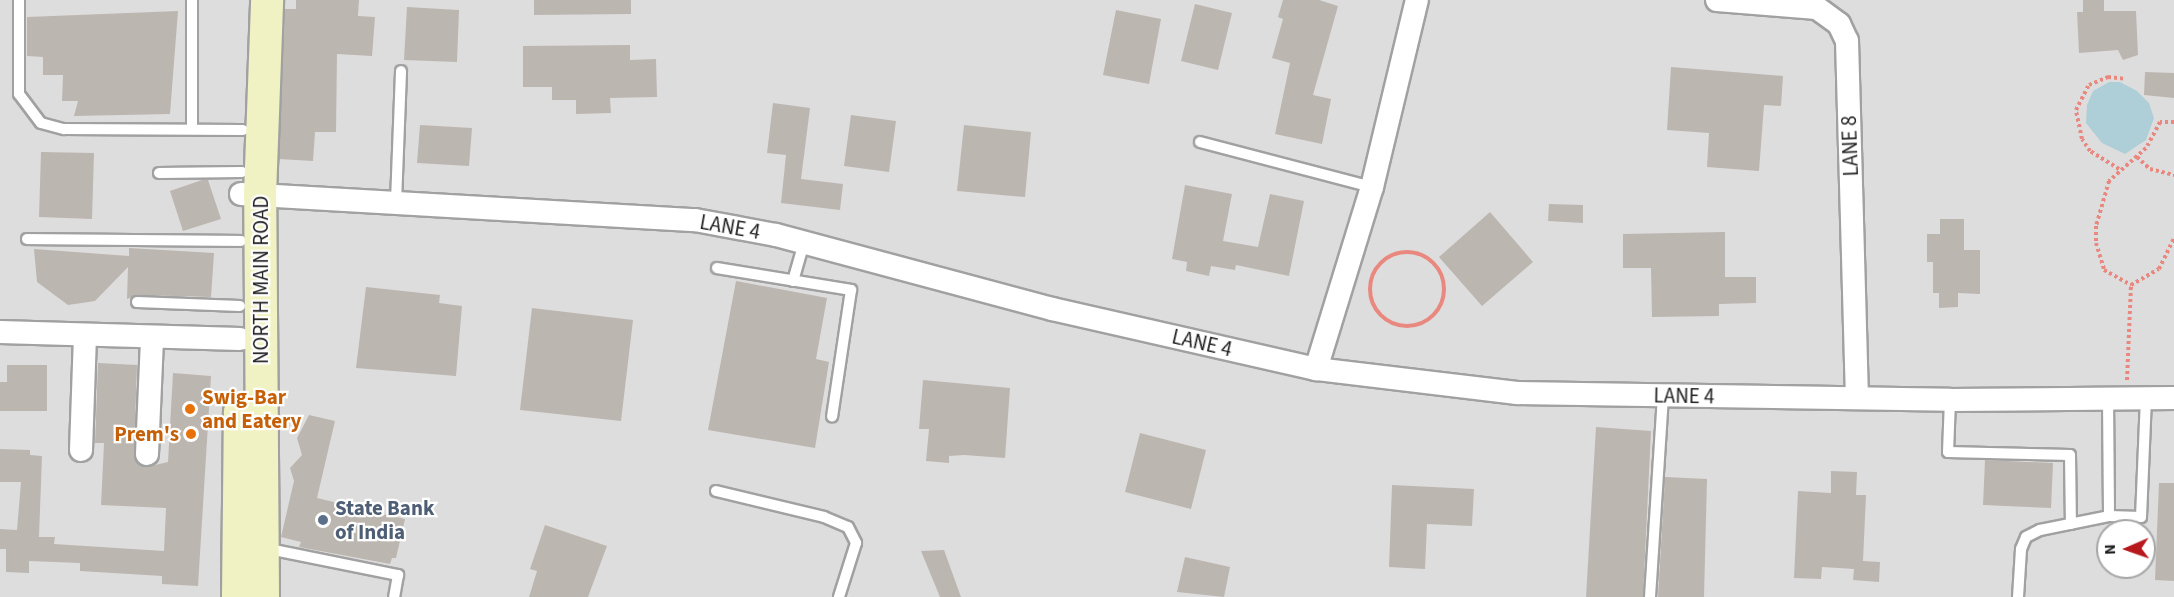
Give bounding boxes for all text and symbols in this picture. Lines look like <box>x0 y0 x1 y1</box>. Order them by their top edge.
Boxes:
street label: LANE 8 <box>1836 115 1864 177</box>
street label: NORTH MAIN ROAD <box>248 196 274 364</box>
street label: LANE 4 <box>698 209 762 245</box>
street label: LANE 4 <box>1169 324 1235 362</box>
street label: LANE 4 <box>1653 383 1715 409</box>
place label: Swig-Bar and Eatery <box>202 384 301 434</box>
marker: Swig-Bar and Eatery <box>183 402 197 416</box>
place label: Prem's <box>114 421 179 447</box>
marker: Prem's <box>184 427 198 441</box>
place label: State Bank of India <box>335 495 434 545</box>
marker: State Bank of India <box>316 513 330 527</box>
north arrow <box>2096 519 2156 579</box>
text: N <box>2099 544 2121 555</box>

